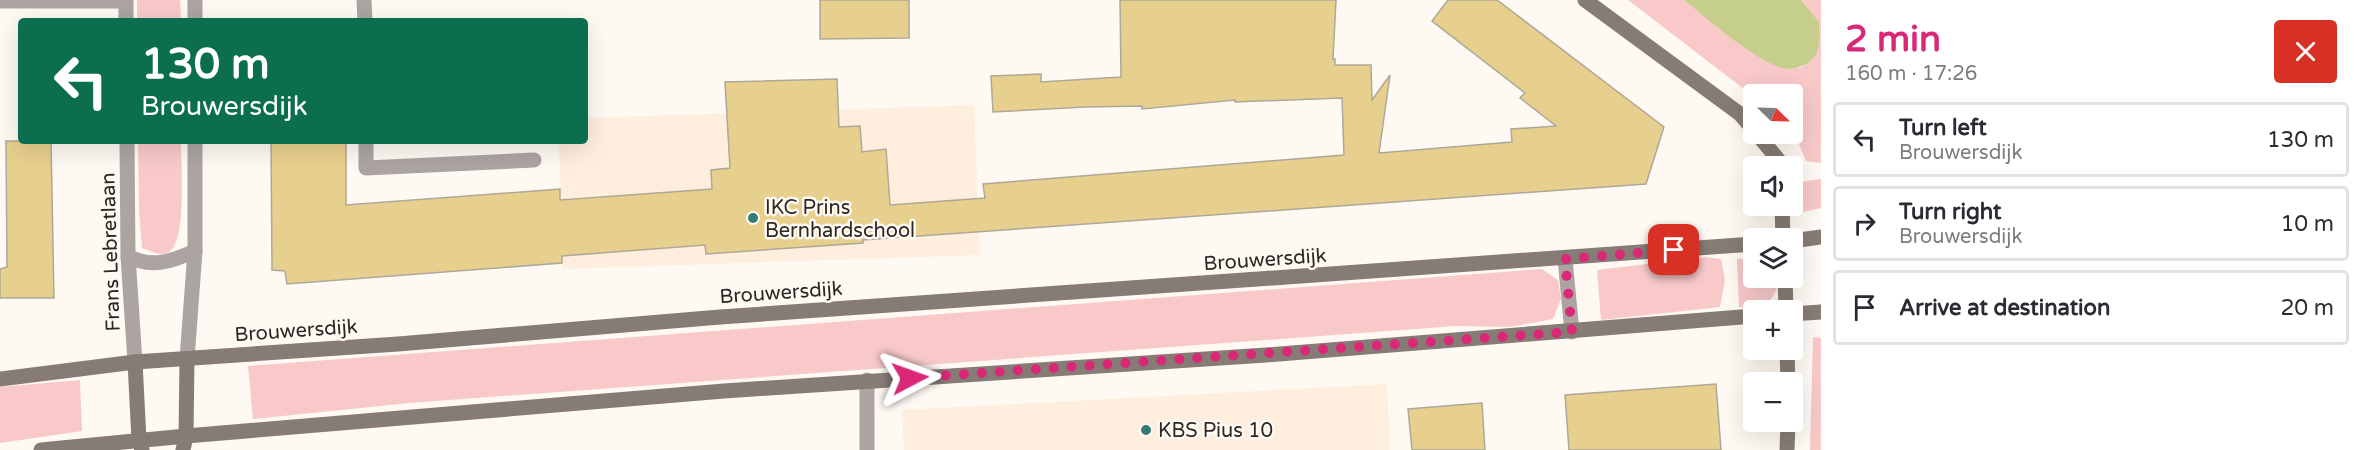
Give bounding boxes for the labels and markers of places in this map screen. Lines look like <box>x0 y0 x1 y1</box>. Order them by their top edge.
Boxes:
place label: IKC Prins Bernhardschool <box>765 196 915 243</box>
marker: IKC Prins Bernhardschool <box>746 211 760 225</box>
pin <box>1648 224 1699 275</box>
place label: KBS Pius 10 <box>1158 419 1273 443</box>
marker: KBS Pius 10 <box>1139 423 1153 437</box>

